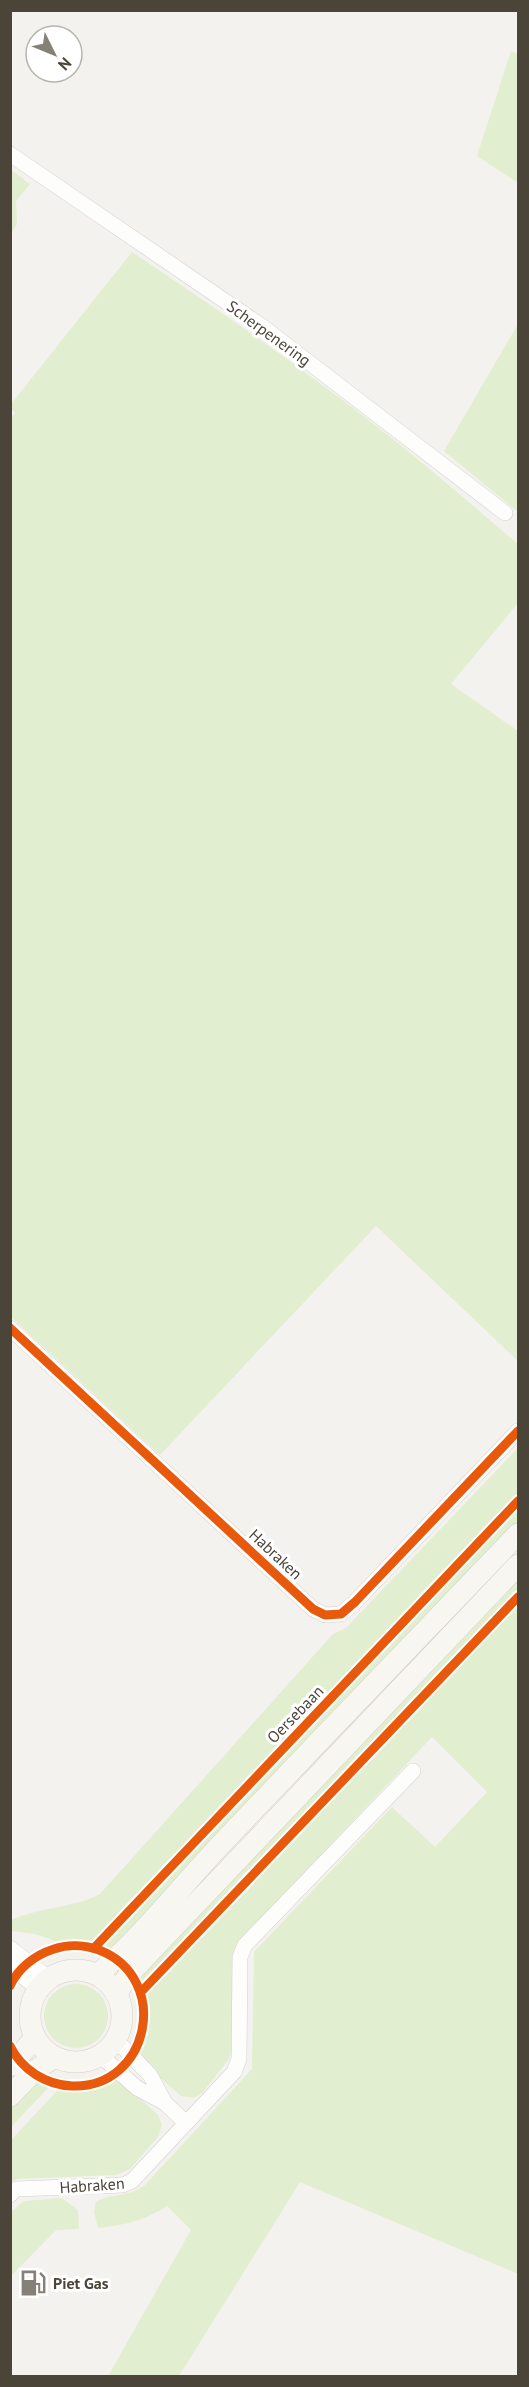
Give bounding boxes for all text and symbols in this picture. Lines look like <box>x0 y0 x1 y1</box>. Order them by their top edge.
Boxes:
north arrow <box>24 24 84 84</box>
text: N <box>54 54 76 75</box>
street label: Scherpenering <box>223 296 315 370</box>
street label: Habraken <box>245 1525 307 1583</box>
street label: Oersebaan <box>263 1681 327 1747</box>
street label: Habraken <box>59 2173 125 2197</box>
fuel station icon: Piet Gas <box>18 2268 48 2298</box>
place label: Piet Gas <box>53 2273 109 2293</box>

